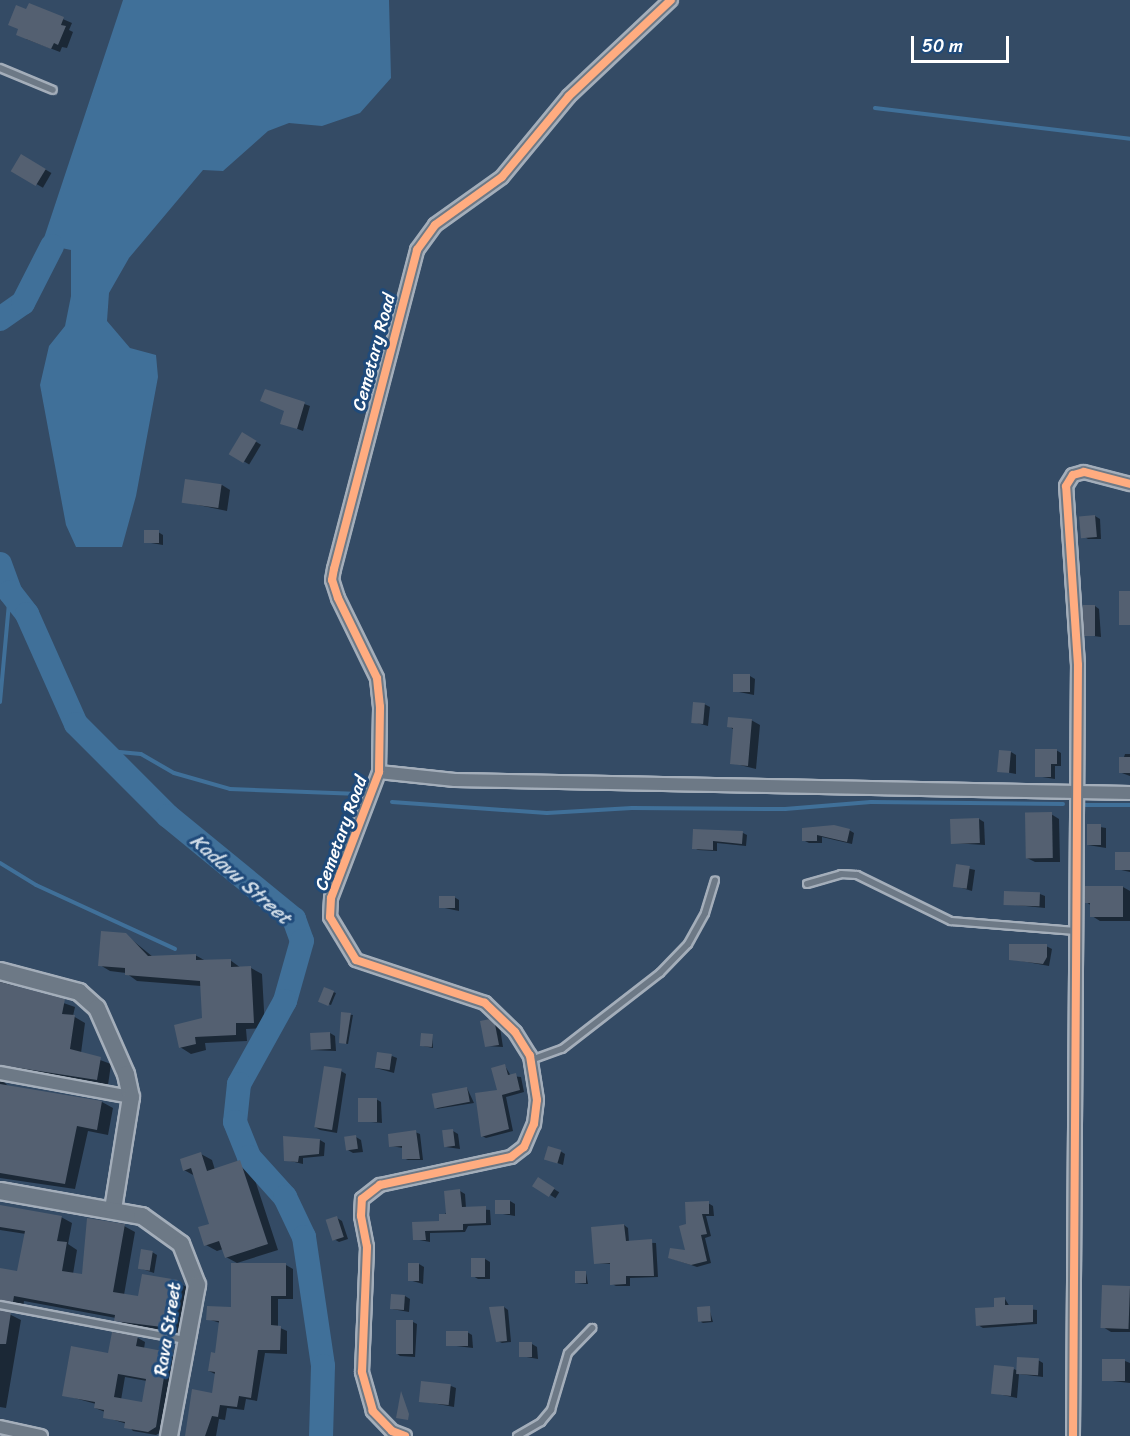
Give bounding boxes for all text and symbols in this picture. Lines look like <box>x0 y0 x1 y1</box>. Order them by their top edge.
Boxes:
scale bar <box>914 24 1012 62</box>
text: 50 m <box>922 30 963 62</box>
street label: Cemetary Road <box>348 291 400 413</box>
street label: Cemetary Road <box>310 773 372 893</box>
water label: Kadavu Street <box>186 829 296 929</box>
street label: Rava Street <box>150 1281 186 1377</box>

